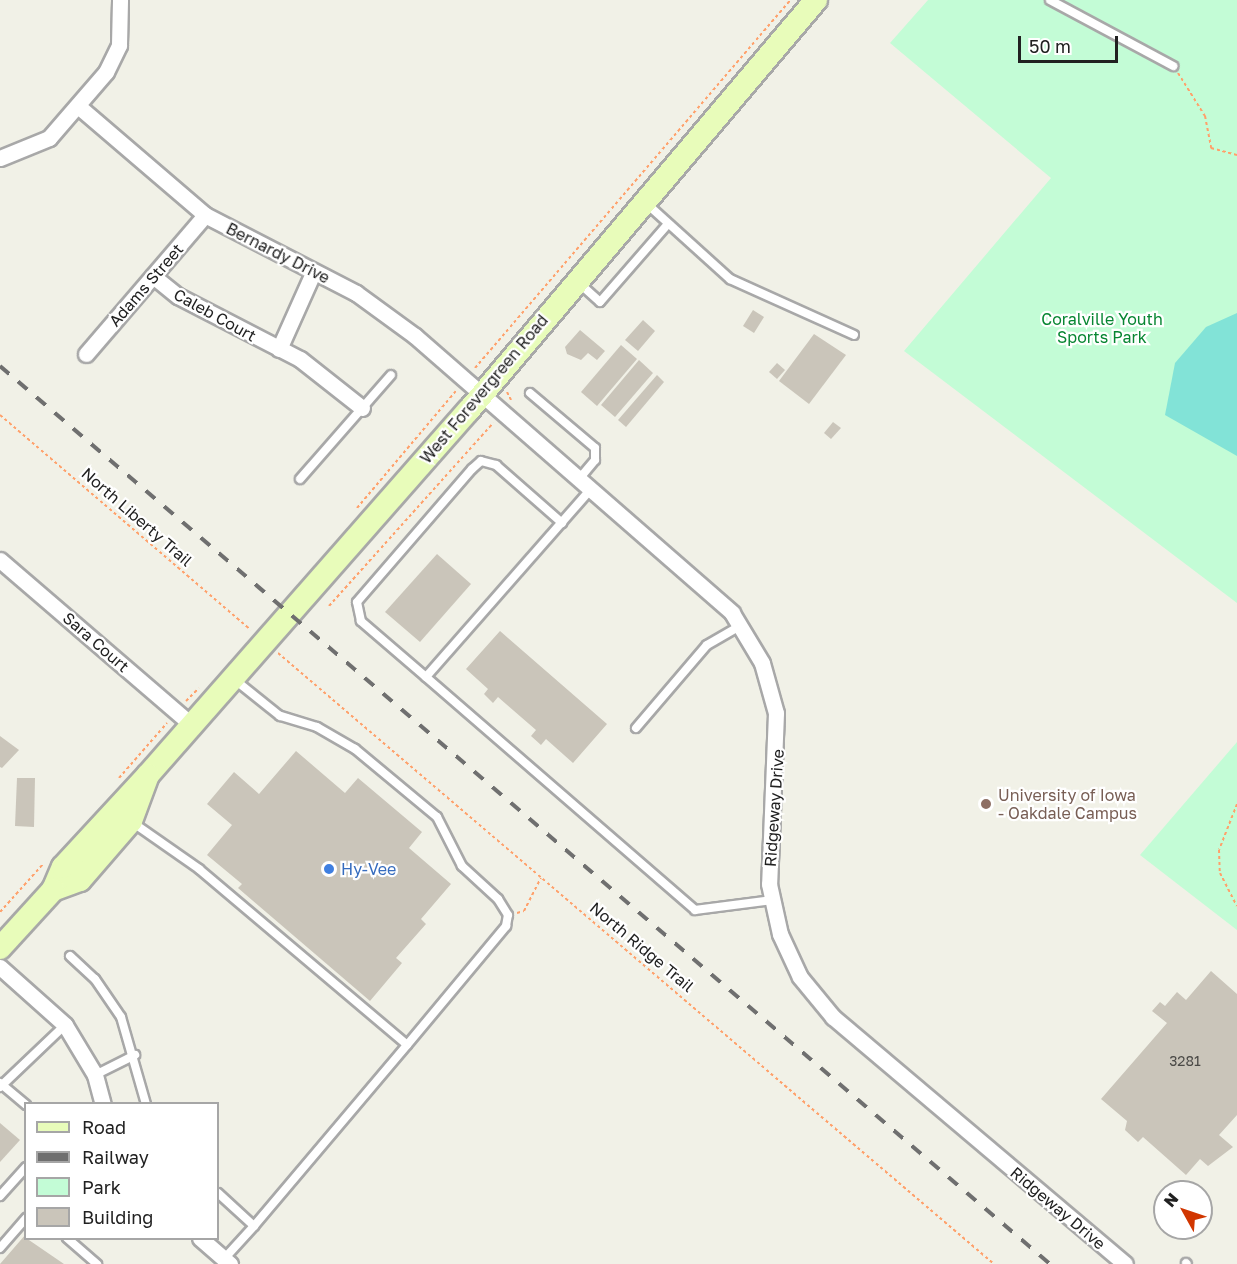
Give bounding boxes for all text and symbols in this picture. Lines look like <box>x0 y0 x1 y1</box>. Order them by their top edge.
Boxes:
scale bar <box>1021 24 1122 62</box>
text: 50 m <box>1029 35 1071 57</box>
street label: Bernardy Drive <box>223 219 333 287</box>
street label: Adams Street <box>105 240 187 330</box>
street label: Caleb Court <box>170 285 260 345</box>
park label: Coralville Youth Sports Park <box>1041 309 1163 347</box>
street label: West Forevergreen Road <box>416 311 552 467</box>
street label: North Liberty Trail <box>78 464 196 570</box>
street label: Sara Court <box>59 608 133 676</box>
street label: Ridgeway Drive <box>760 749 788 867</box>
place label: University of Iowa - Oakdale Campus <box>998 785 1137 823</box>
marker: University of Iowa - Oakdale Campus <box>979 797 993 811</box>
place label: Hy-Vee <box>341 859 396 879</box>
marker: Hy-Vee <box>322 862 336 876</box>
street label: North Ridge Trail <box>586 898 698 996</box>
house number: 3281 <box>1169 1053 1201 1069</box>
legend <box>24 1102 219 1240</box>
text: Road <box>82 1116 126 1138</box>
text: Railway <box>82 1146 149 1168</box>
street label: Ridgeway Drive <box>1007 1163 1109 1253</box>
text: Park <box>82 1176 121 1198</box>
north arrow <box>1153 1180 1213 1240</box>
text: N <box>1159 1189 1182 1211</box>
text: Building <box>82 1206 153 1228</box>

